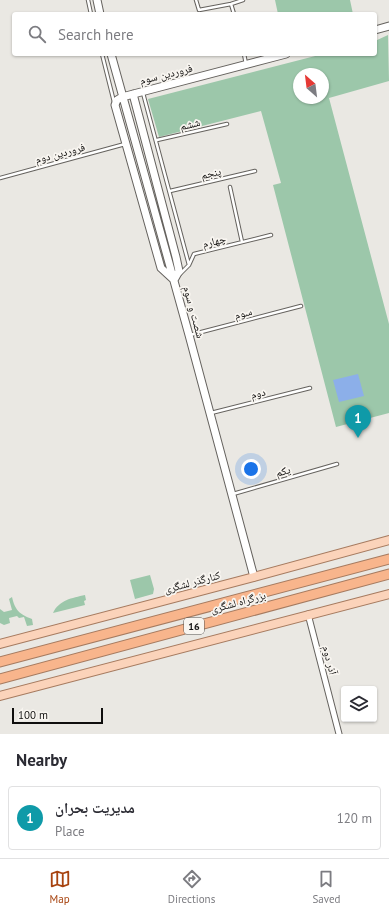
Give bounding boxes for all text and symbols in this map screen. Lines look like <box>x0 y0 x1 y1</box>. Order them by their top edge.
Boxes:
search box <box>12 12 377 56</box>
icon: search <box>26 23 48 45</box>
text: Search here <box>58 25 134 44</box>
street label: فروردین سوم <box>138 61 194 87</box>
north arrow <box>293 68 329 104</box>
street label: ششم <box>179 115 202 134</box>
street label: فروردین دوم <box>33 140 87 166</box>
street label: پنجم <box>200 164 223 183</box>
street label: چهارم <box>201 231 227 251</box>
street label: شصت و سوم <box>180 284 208 340</box>
street label: سوم <box>233 304 253 322</box>
street label: دوم <box>249 384 267 402</box>
pin: 1 <box>345 405 371 438</box>
your location <box>241 459 261 479</box>
street label: یکم <box>274 462 293 481</box>
street label: کنارگذر لشگری <box>162 568 222 596</box>
street label: بزرگراه لشگری <box>209 588 267 616</box>
road number: 16 <box>184 618 204 634</box>
street label: آذر دوم <box>320 644 340 676</box>
map controls <box>341 686 377 722</box>
button: layers <box>341 686 377 722</box>
scale bar <box>12 706 103 725</box>
text: 100 m <box>18 708 48 722</box>
text: Nearby <box>16 749 67 771</box>
text: مدیریت بحران <box>55 798 135 817</box>
text: 1 <box>26 810 34 827</box>
text: 120 m <box>337 810 372 827</box>
text: Place <box>55 823 85 840</box>
tab: Map <box>49 868 71 906</box>
tab: Directions <box>168 868 215 906</box>
tab: Saved <box>312 868 340 906</box>

